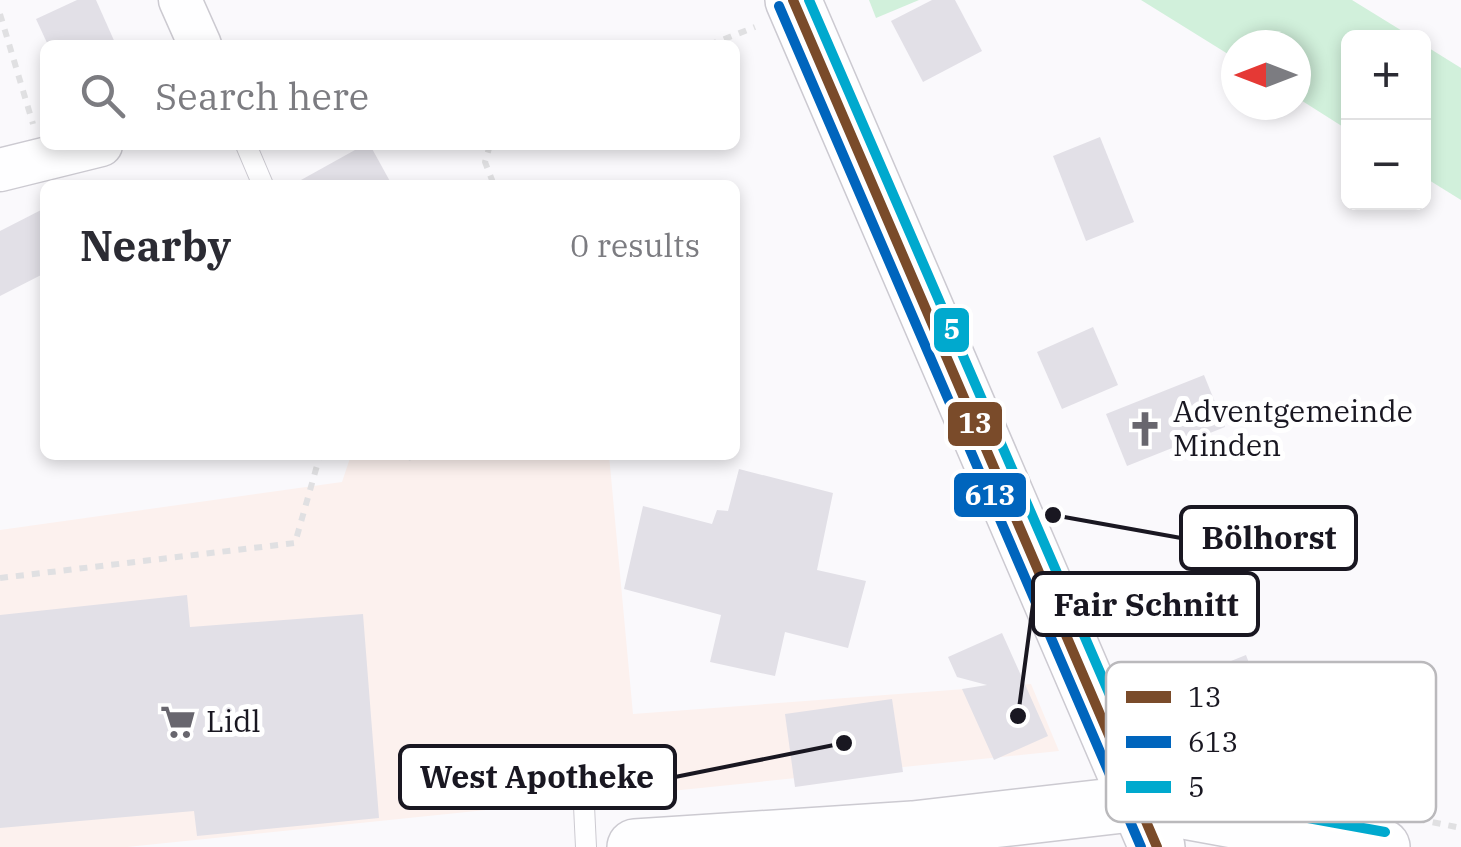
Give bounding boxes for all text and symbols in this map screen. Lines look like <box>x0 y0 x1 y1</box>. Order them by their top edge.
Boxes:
north arrow <box>1221 30 1311 120</box>
map controls <box>1341 30 1431 210</box>
button: + <box>1341 30 1431 120</box>
search box <box>40 40 740 150</box>
icon: search <box>75 68 130 123</box>
text: Search here <box>155 71 369 120</box>
button: − <box>1341 120 1431 210</box>
text: Nearby <box>80 218 231 273</box>
text: 0 results <box>570 224 700 266</box>
line badge: 5 <box>932 306 971 354</box>
text: 5 <box>944 310 960 347</box>
place label: Adventgemeinde Minden <box>1173 391 1413 464</box>
line badge: 13 <box>946 400 1004 448</box>
text: 13 <box>958 404 992 441</box>
church icon: Adventgemeinde Minden <box>1126 410 1164 448</box>
line badge: 613 <box>952 471 1028 519</box>
text: 613 <box>965 476 1015 513</box>
callout: Bölhorst <box>1181 507 1356 569</box>
text: Bölhorst <box>1202 516 1336 558</box>
callout: Fair Schnitt <box>1033 573 1258 635</box>
text: Fair Schnitt <box>1053 583 1239 625</box>
legend <box>1106 662 1436 822</box>
text: 13 <box>1188 678 1222 715</box>
place label: Lidl <box>206 701 261 740</box>
supermarket icon: Lidl <box>159 703 197 741</box>
text: 613 <box>1188 723 1238 760</box>
callout: West Apotheke <box>400 746 675 808</box>
text: West Apotheke <box>420 755 654 797</box>
text: 5 <box>1188 768 1205 805</box>

